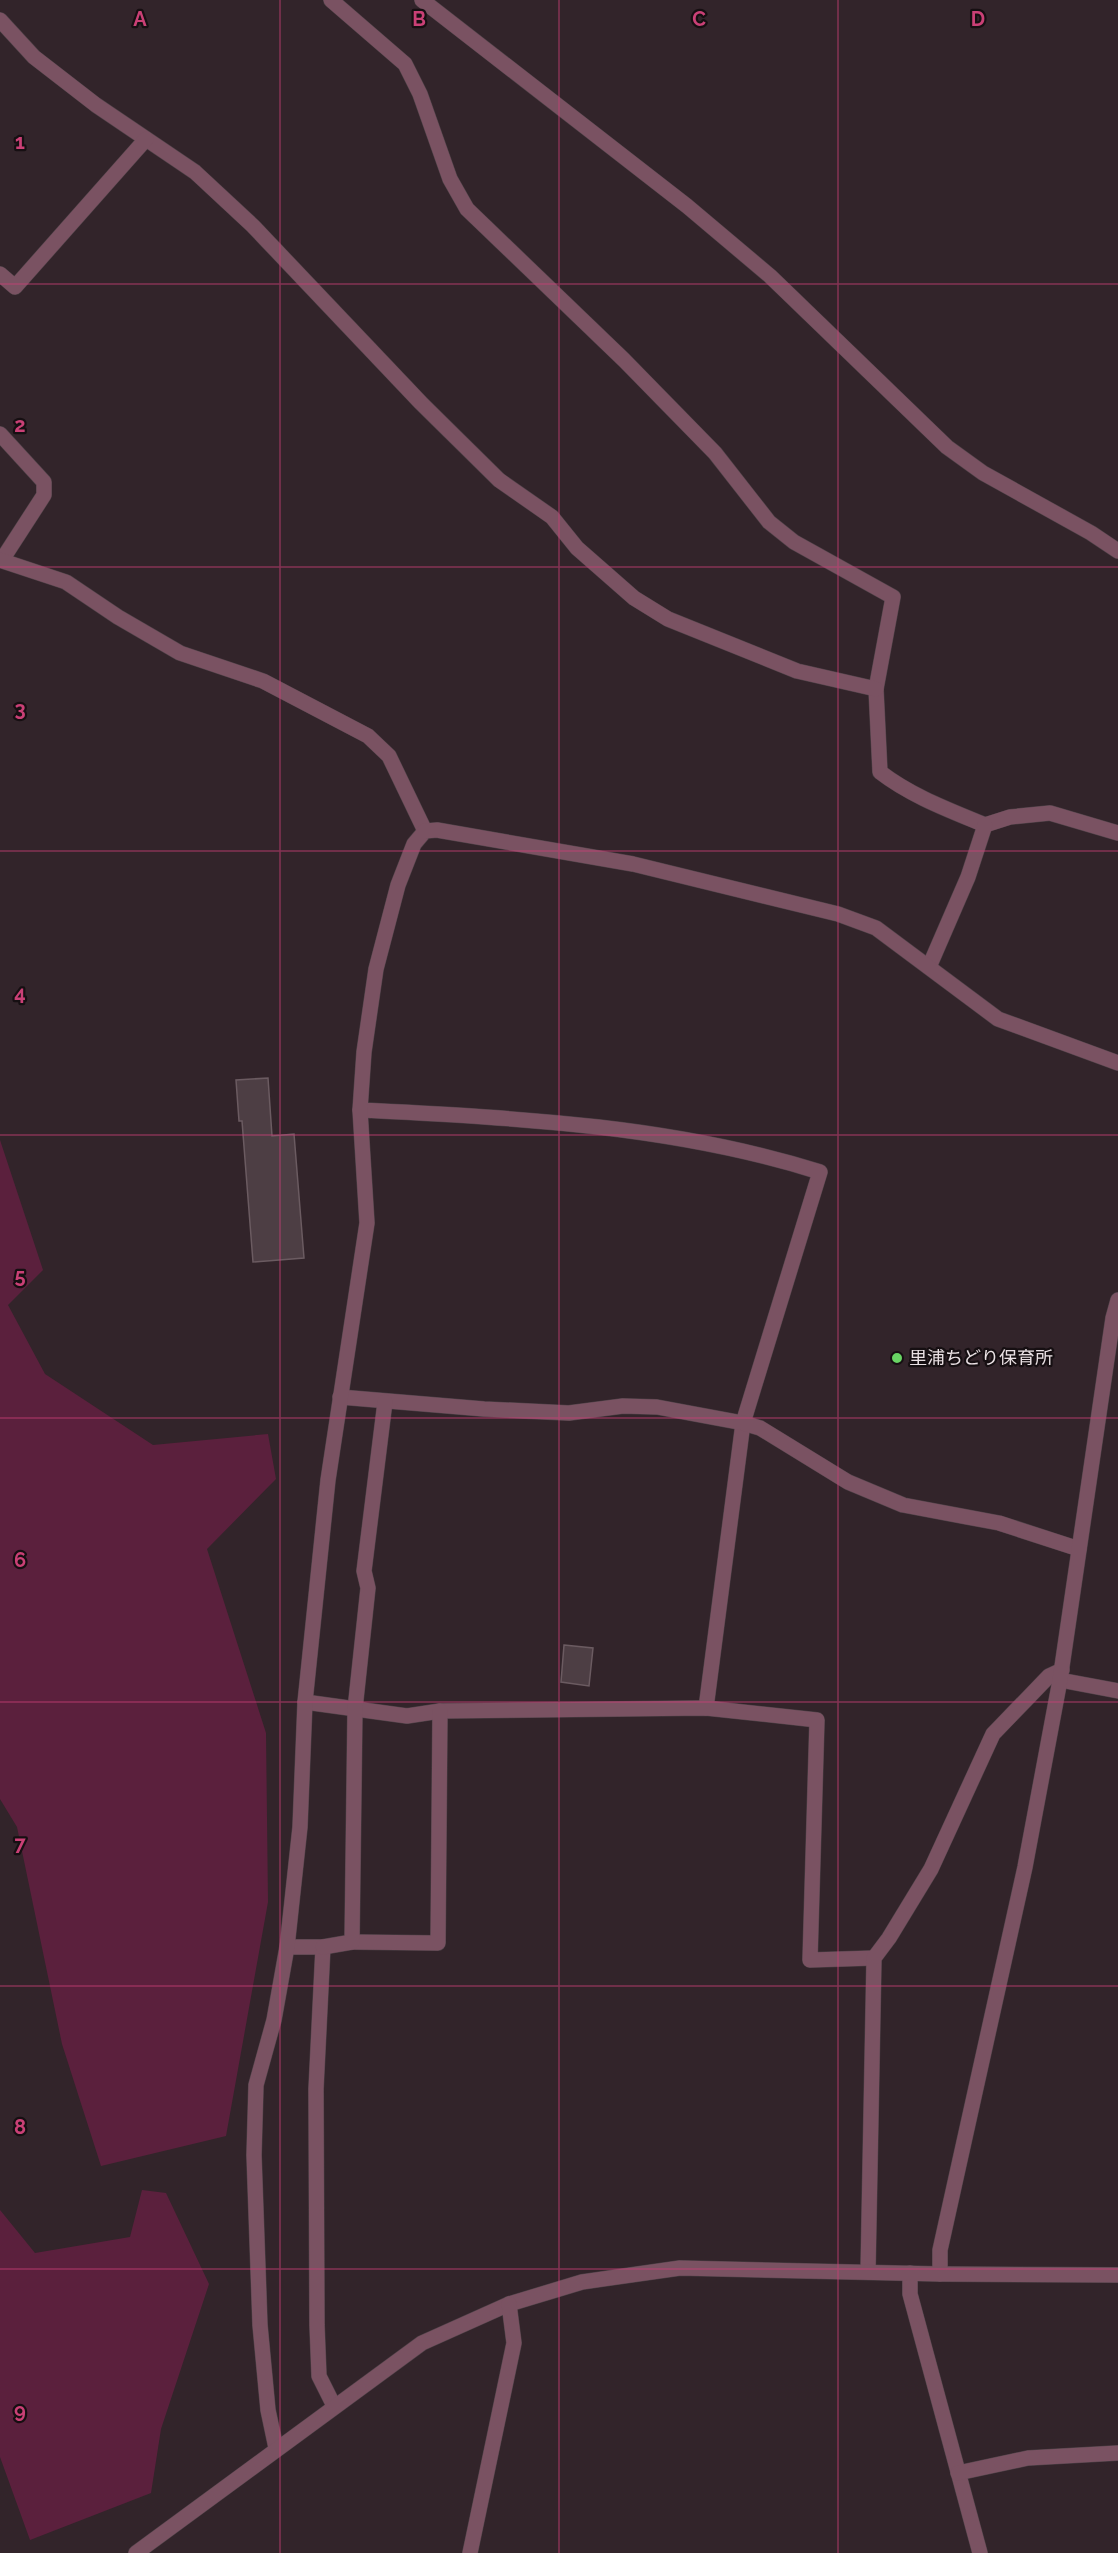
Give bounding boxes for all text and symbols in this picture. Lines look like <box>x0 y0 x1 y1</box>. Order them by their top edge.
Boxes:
text: A <box>133 7 147 31</box>
text: B <box>412 7 426 31</box>
text: C <box>692 7 706 31</box>
text: D <box>971 7 985 31</box>
text: 1 <box>15 130 25 154</box>
text: 2 <box>14 413 26 437</box>
text: 3 <box>14 697 26 721</box>
text: 4 <box>14 981 26 1005</box>
text: 5 <box>14 1264 26 1288</box>
place label: 里浦ちどり保育所 <box>909 1347 1053 1368</box>
marker: 里浦ちどり保育所 <box>890 1351 904 1365</box>
text: 6 <box>14 1548 26 1572</box>
text: 7 <box>14 1832 26 1856</box>
text: 8 <box>14 2115 26 2139</box>
text: 9 <box>14 2399 26 2423</box>

